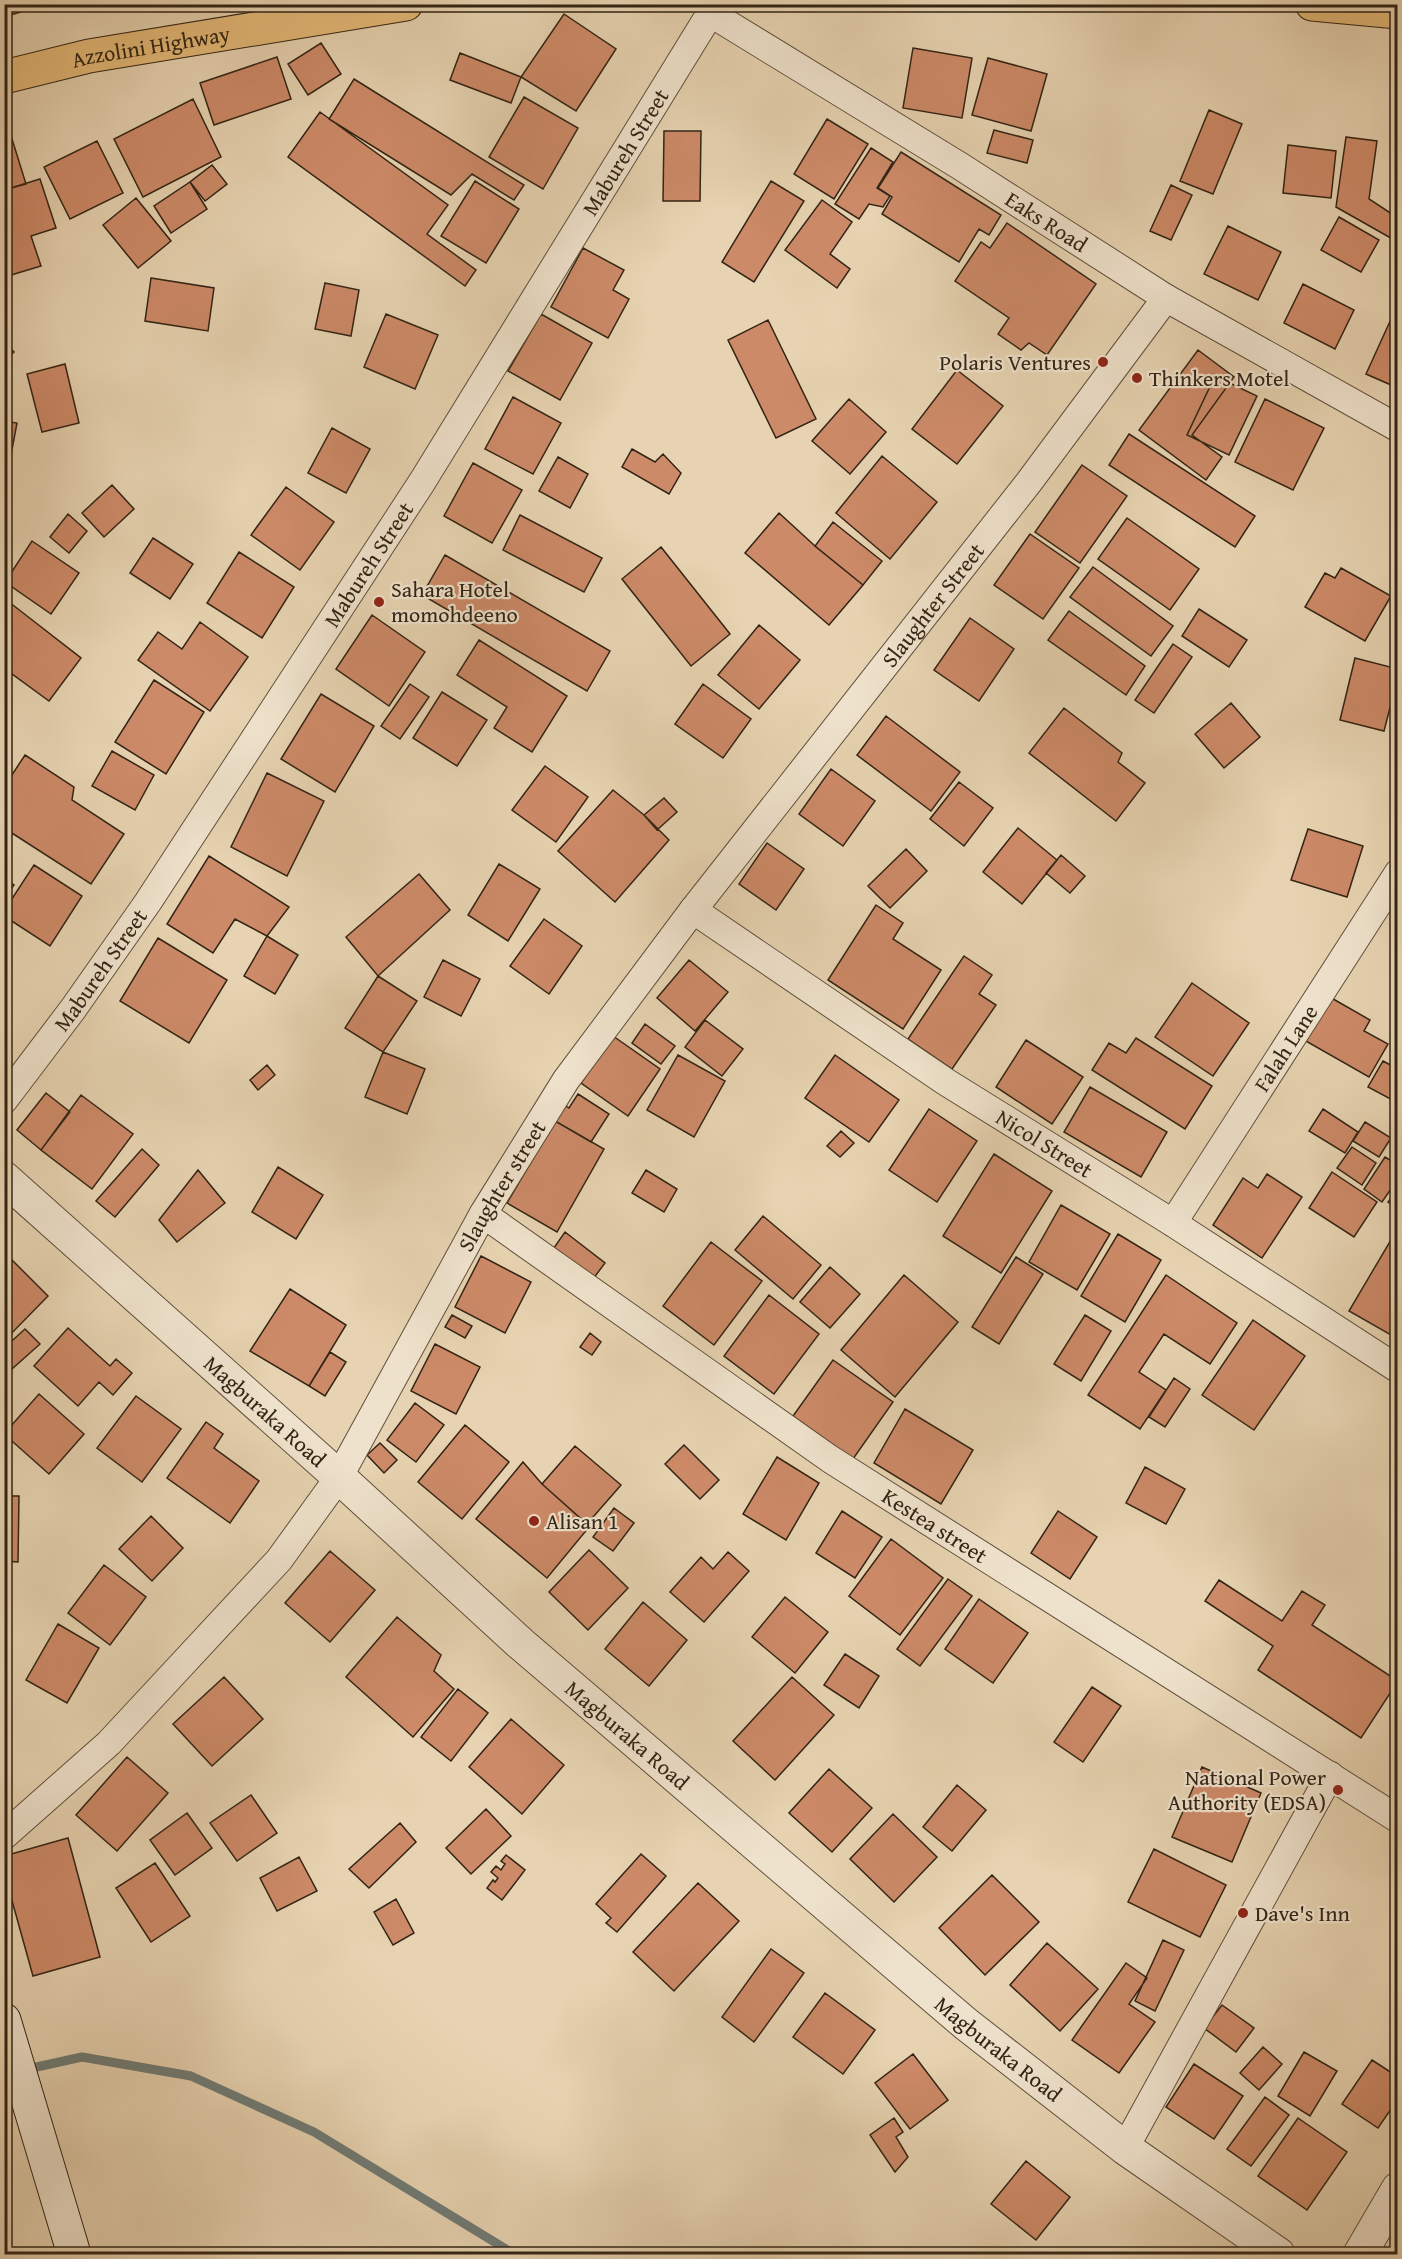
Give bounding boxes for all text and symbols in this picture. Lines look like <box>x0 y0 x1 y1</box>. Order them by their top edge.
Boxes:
street label: Azzolini Highway <box>68 17 232 76</box>
street label: Mabureh Street <box>574 82 676 221</box>
street label: Eaks Road <box>999 183 1094 260</box>
place label: Polaris Ventures <box>939 346 1091 378</box>
marker: Polaris Ventures <box>1096 355 1110 369</box>
place label: Thinkers Motel <box>1149 362 1289 394</box>
marker: Thinkers Motel <box>1130 371 1144 385</box>
street label: Mabureh Street <box>316 495 421 633</box>
street label: Slaughter Street <box>874 536 992 674</box>
place label: Sahara Hotel momohdeeno <box>391 573 518 630</box>
marker: Sahara Hotel momohdeeno <box>372 595 386 609</box>
street label: Mabureh Street <box>46 902 155 1038</box>
street label: Falah Lane <box>1246 998 1325 1098</box>
street label: Nicol Street <box>990 1101 1099 1186</box>
street label: Slaughter street <box>450 1114 554 1257</box>
street label: Magburaka Road <box>197 1348 334 1475</box>
street label: Kestea street <box>876 1480 994 1571</box>
place label: Alisan 1 <box>546 1505 619 1537</box>
marker: Alisan 1 <box>527 1514 541 1528</box>
street label: Magburaka Road <box>558 1672 697 1797</box>
place label: National Power Authority (EDSA) <box>1168 1761 1326 1818</box>
marker: National Power Authority (EDSA) <box>1331 1783 1345 1797</box>
place label: Dave's Inn <box>1255 1897 1351 1929</box>
marker: Dave's Inn <box>1236 1906 1250 1920</box>
street label: Magburaka Road <box>928 1988 1069 2109</box>

